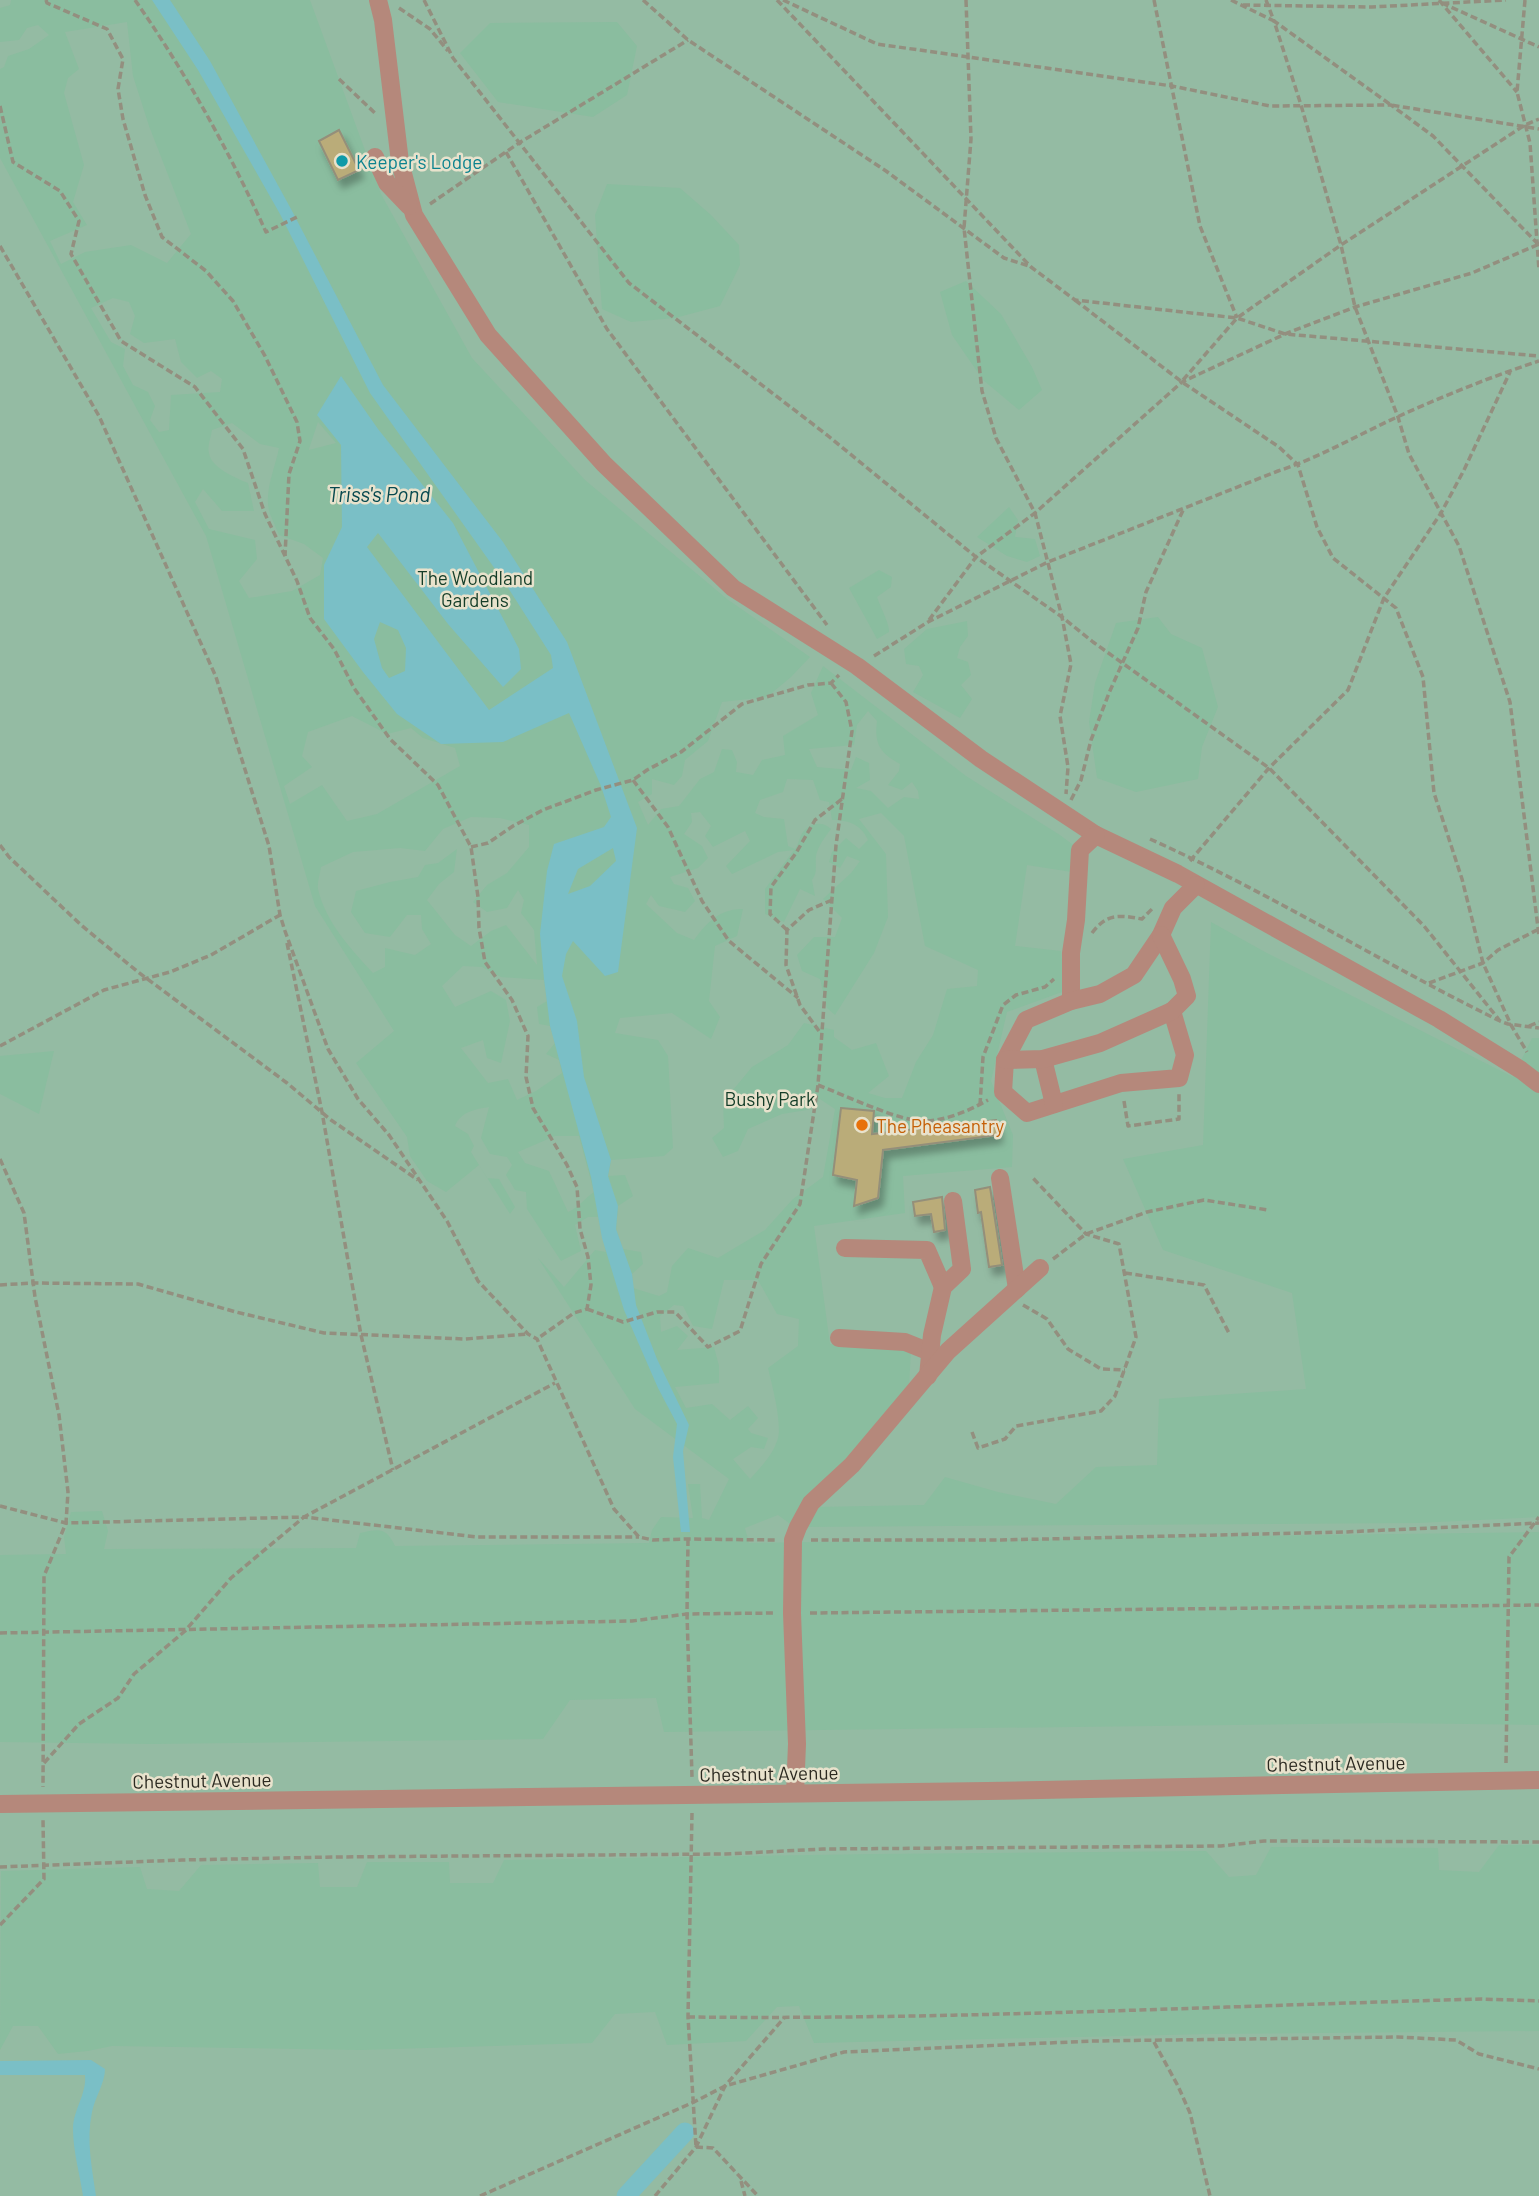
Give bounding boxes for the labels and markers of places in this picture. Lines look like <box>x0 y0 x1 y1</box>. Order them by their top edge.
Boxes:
place label: Keeper's Lodge <box>356 150 482 173</box>
marker: Keeper's Lodge <box>334 153 350 169</box>
place label: The Pheasantry <box>876 1114 1004 1137</box>
marker: The Pheasantry <box>854 1117 870 1133</box>

